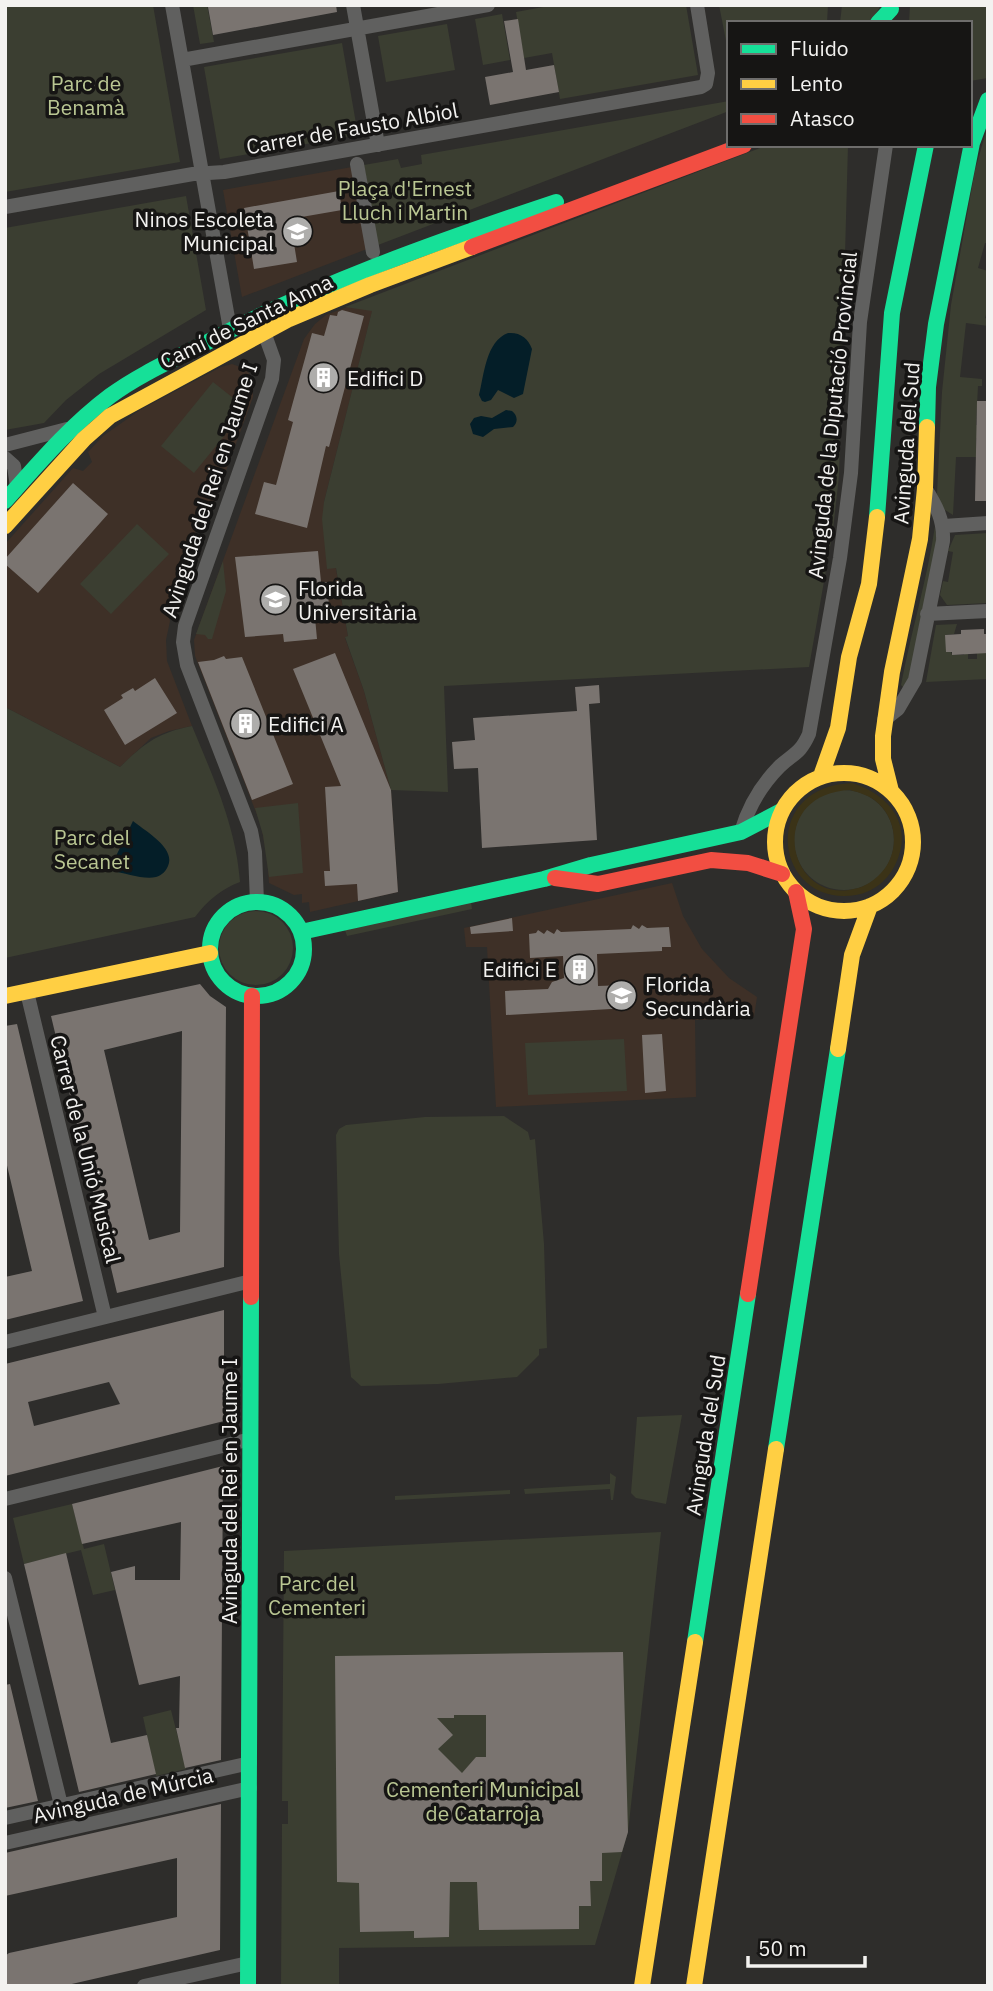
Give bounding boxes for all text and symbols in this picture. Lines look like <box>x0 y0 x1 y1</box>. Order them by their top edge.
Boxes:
legend <box>727 21 972 147</box>
text: Fluido <box>790 34 849 62</box>
park label: Parc de Benamà <box>47 69 125 121</box>
text: Lento <box>790 69 843 97</box>
street label: Carrer de Fausto Albiol <box>244 96 460 160</box>
text: Atasco <box>790 104 854 132</box>
park label: Plaça d'Ernest Lluch i Martin <box>338 174 472 226</box>
place label: Ninos Escoleta Municipal <box>135 205 274 257</box>
school or university icon: Ninos Escoleta Municipal <box>280 214 314 248</box>
street label: Avinguda de la Diputació Provincial <box>801 250 863 580</box>
street label: Camí de Santa Anna <box>155 267 337 375</box>
street label: Avinguda del Rei en Jaume I <box>154 359 264 621</box>
building icon: Edifici D <box>307 361 341 395</box>
street label: Avinguda del Sud <box>886 361 926 525</box>
place label: Edifici D <box>347 364 423 392</box>
place label: Florida Universitària <box>298 574 417 626</box>
school or university icon: Florida Universitària <box>258 583 292 617</box>
building icon: Edifici A <box>228 707 262 741</box>
place label: Edifici A <box>268 710 344 738</box>
park label: Parc del Secanet <box>54 823 130 875</box>
building icon: Edifici E <box>563 952 597 986</box>
place label: Edifici E <box>483 955 557 983</box>
place label: Florida Secundària <box>645 970 751 1022</box>
school or university icon: Florida Secundària <box>605 979 639 1013</box>
street label: Carrer de la Unió Musical <box>44 1032 128 1266</box>
street label: Avinguda del Sud <box>678 1353 732 1517</box>
street label: Avinguda del Rei en Jaume I <box>215 1358 243 1624</box>
park label: Parc del Cementeri <box>268 1569 366 1621</box>
street label: Avinguda de Múrcia <box>30 1761 216 1829</box>
park label: Cementeri Municipal de Catarroja <box>386 1775 580 1827</box>
scale bar <box>748 1924 865 1968</box>
text: 50 m <box>758 1934 807 1962</box>

